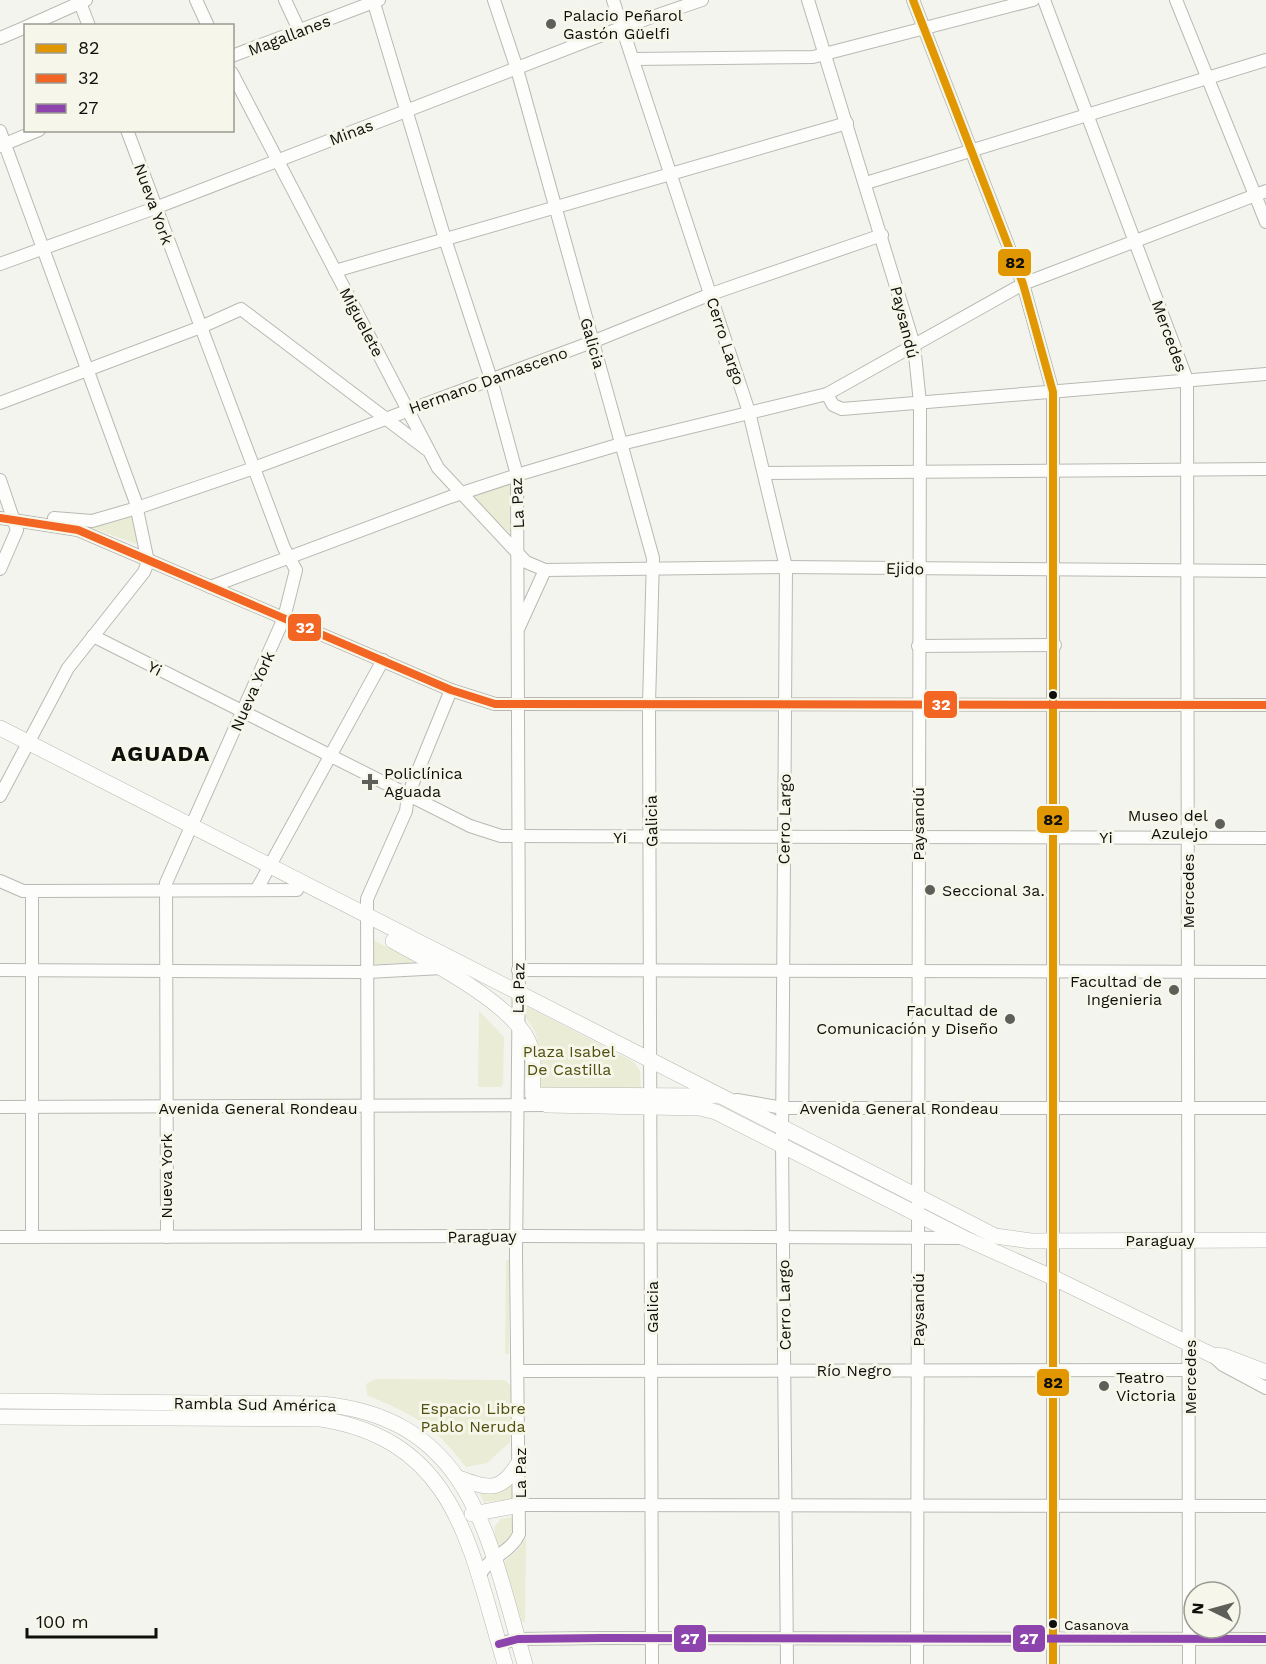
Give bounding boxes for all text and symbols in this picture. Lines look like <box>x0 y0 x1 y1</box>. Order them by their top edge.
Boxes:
place label: Palacio Peñarol Gastón Güelfi <box>563 6 683 43</box>
street label: Magallanes <box>245 11 333 60</box>
marker: Palacio Peñarol Gastón Güelfi <box>544 17 558 31</box>
legend <box>24 24 234 132</box>
text: 82 <box>78 37 100 58</box>
text: 32 <box>78 67 99 88</box>
text: 27 <box>78 97 98 118</box>
street label: Minas <box>327 115 376 149</box>
street label: Nueva York <box>130 161 177 247</box>
line badge: 82 <box>997 248 1032 277</box>
text: 82 <box>1005 253 1025 272</box>
street label: Miguelete <box>335 284 388 360</box>
street label: Paysandú <box>886 284 923 360</box>
street label: Cerro Largo <box>702 295 749 387</box>
street label: Mercedes <box>1148 298 1191 375</box>
street label: Galicia <box>576 315 609 371</box>
street label: Hermano Damasceno <box>406 343 570 418</box>
street label: La Paz <box>507 477 528 529</box>
street label: Ejido <box>886 559 924 578</box>
line badge: 32 <box>287 613 322 642</box>
text: 32 <box>295 618 315 637</box>
street label: Nueva York <box>226 648 278 734</box>
street label: Yi <box>144 657 165 680</box>
unlabelled marker <box>1047 689 1059 701</box>
line badge: 32 <box>923 690 958 719</box>
text: 32 <box>931 695 951 714</box>
district label: AGUADA <box>111 741 211 766</box>
place label: Policlínica Aguada <box>384 764 463 801</box>
marker: Policlínica Aguada <box>361 773 379 791</box>
street label: Cerro Largo <box>774 773 795 865</box>
street label: Paysandú <box>909 787 928 861</box>
street label: Galicia <box>642 795 661 847</box>
line badge: 82 <box>1036 805 1070 834</box>
place label: Museo del Azulejo <box>1128 806 1208 843</box>
text: 82 <box>1043 810 1063 829</box>
marker: Museo del Azulejo <box>1213 817 1227 831</box>
street label: Yi <box>613 828 627 847</box>
street label: Yi <box>1099 828 1113 847</box>
street label: Mercedes <box>1179 854 1198 928</box>
place label: Seccional 3a. <box>942 881 1045 900</box>
marker: Seccional 3a. <box>923 883 937 897</box>
street label: La Paz <box>509 962 528 1014</box>
place label: Facultad de Ingenieria <box>1070 972 1162 1009</box>
marker: Facultad de Ingenieria <box>1167 983 1181 997</box>
place label: Facultad de Comunicación y Diseño <box>816 1001 998 1038</box>
marker: Facultad de Comunicación y Diseño <box>1003 1012 1017 1026</box>
park label: Plaza Isabel De Castilla <box>523 1042 615 1079</box>
street label: Avenida General Rondeau <box>158 1099 358 1118</box>
street label: Avenida General Rondeau <box>799 1099 999 1118</box>
street label: Nueva York <box>157 1133 176 1219</box>
street label: Paraguay <box>447 1226 518 1247</box>
street label: Paraguay <box>1125 1231 1195 1250</box>
street label: Cerro Largo <box>774 1259 795 1351</box>
street label: Paysandú <box>909 1273 928 1347</box>
street label: Galicia <box>643 1281 662 1333</box>
street label: Mercedes <box>1181 1340 1200 1414</box>
street label: Río Negro <box>816 1361 892 1380</box>
line badge: 82 <box>1036 1368 1070 1397</box>
place label: Teatro Victoria <box>1116 1368 1176 1405</box>
text: 82 <box>1043 1373 1063 1392</box>
marker: Teatro Victoria <box>1097 1379 1111 1393</box>
street label: Rambla Sud América <box>173 1394 337 1415</box>
park label: Espacio Libre Pablo Neruda <box>420 1399 526 1436</box>
street label: La Paz <box>511 1447 530 1499</box>
north arrow <box>1182 1580 1242 1640</box>
scale bar <box>27 1601 156 1639</box>
text: N <box>1188 1602 1208 1615</box>
text: 100 m <box>36 1611 89 1632</box>
place label: Casanova <box>1064 1617 1129 1633</box>
marker: Casanova <box>1047 1618 1059 1630</box>
line badge: 27 <box>673 1624 707 1653</box>
line badge: 27 <box>1012 1624 1046 1653</box>
text: 27 <box>681 1629 700 1648</box>
text: 27 <box>1020 1629 1039 1648</box>

